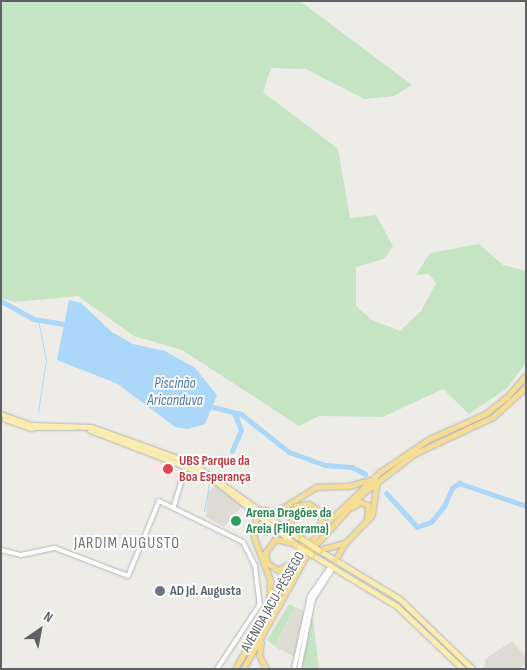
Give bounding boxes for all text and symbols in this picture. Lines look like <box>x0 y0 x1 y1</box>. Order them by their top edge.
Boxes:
water label: Piscinão Aricanduva <box>147 374 203 409</box>
place label: UBS Parque da Boa Esperança <box>179 453 251 486</box>
marker: UBS Parque da Boa Esperança <box>161 462 175 476</box>
place label: Arena Dragões da Areia (Fliperama) <box>246 505 332 538</box>
marker: Arena Dragões da Areia (Fliperama) <box>230 515 242 527</box>
district label: JARDIM AUGUSTO <box>72 534 182 554</box>
street label: AVENIDA JACU-PÊSSEGO <box>237 549 309 655</box>
place label: AD Jd. Augusta <box>170 583 241 599</box>
marker: AD Jd. Augusta <box>154 585 166 597</box>
north arrow <box>15 605 65 655</box>
text: N <box>41 608 56 626</box>

